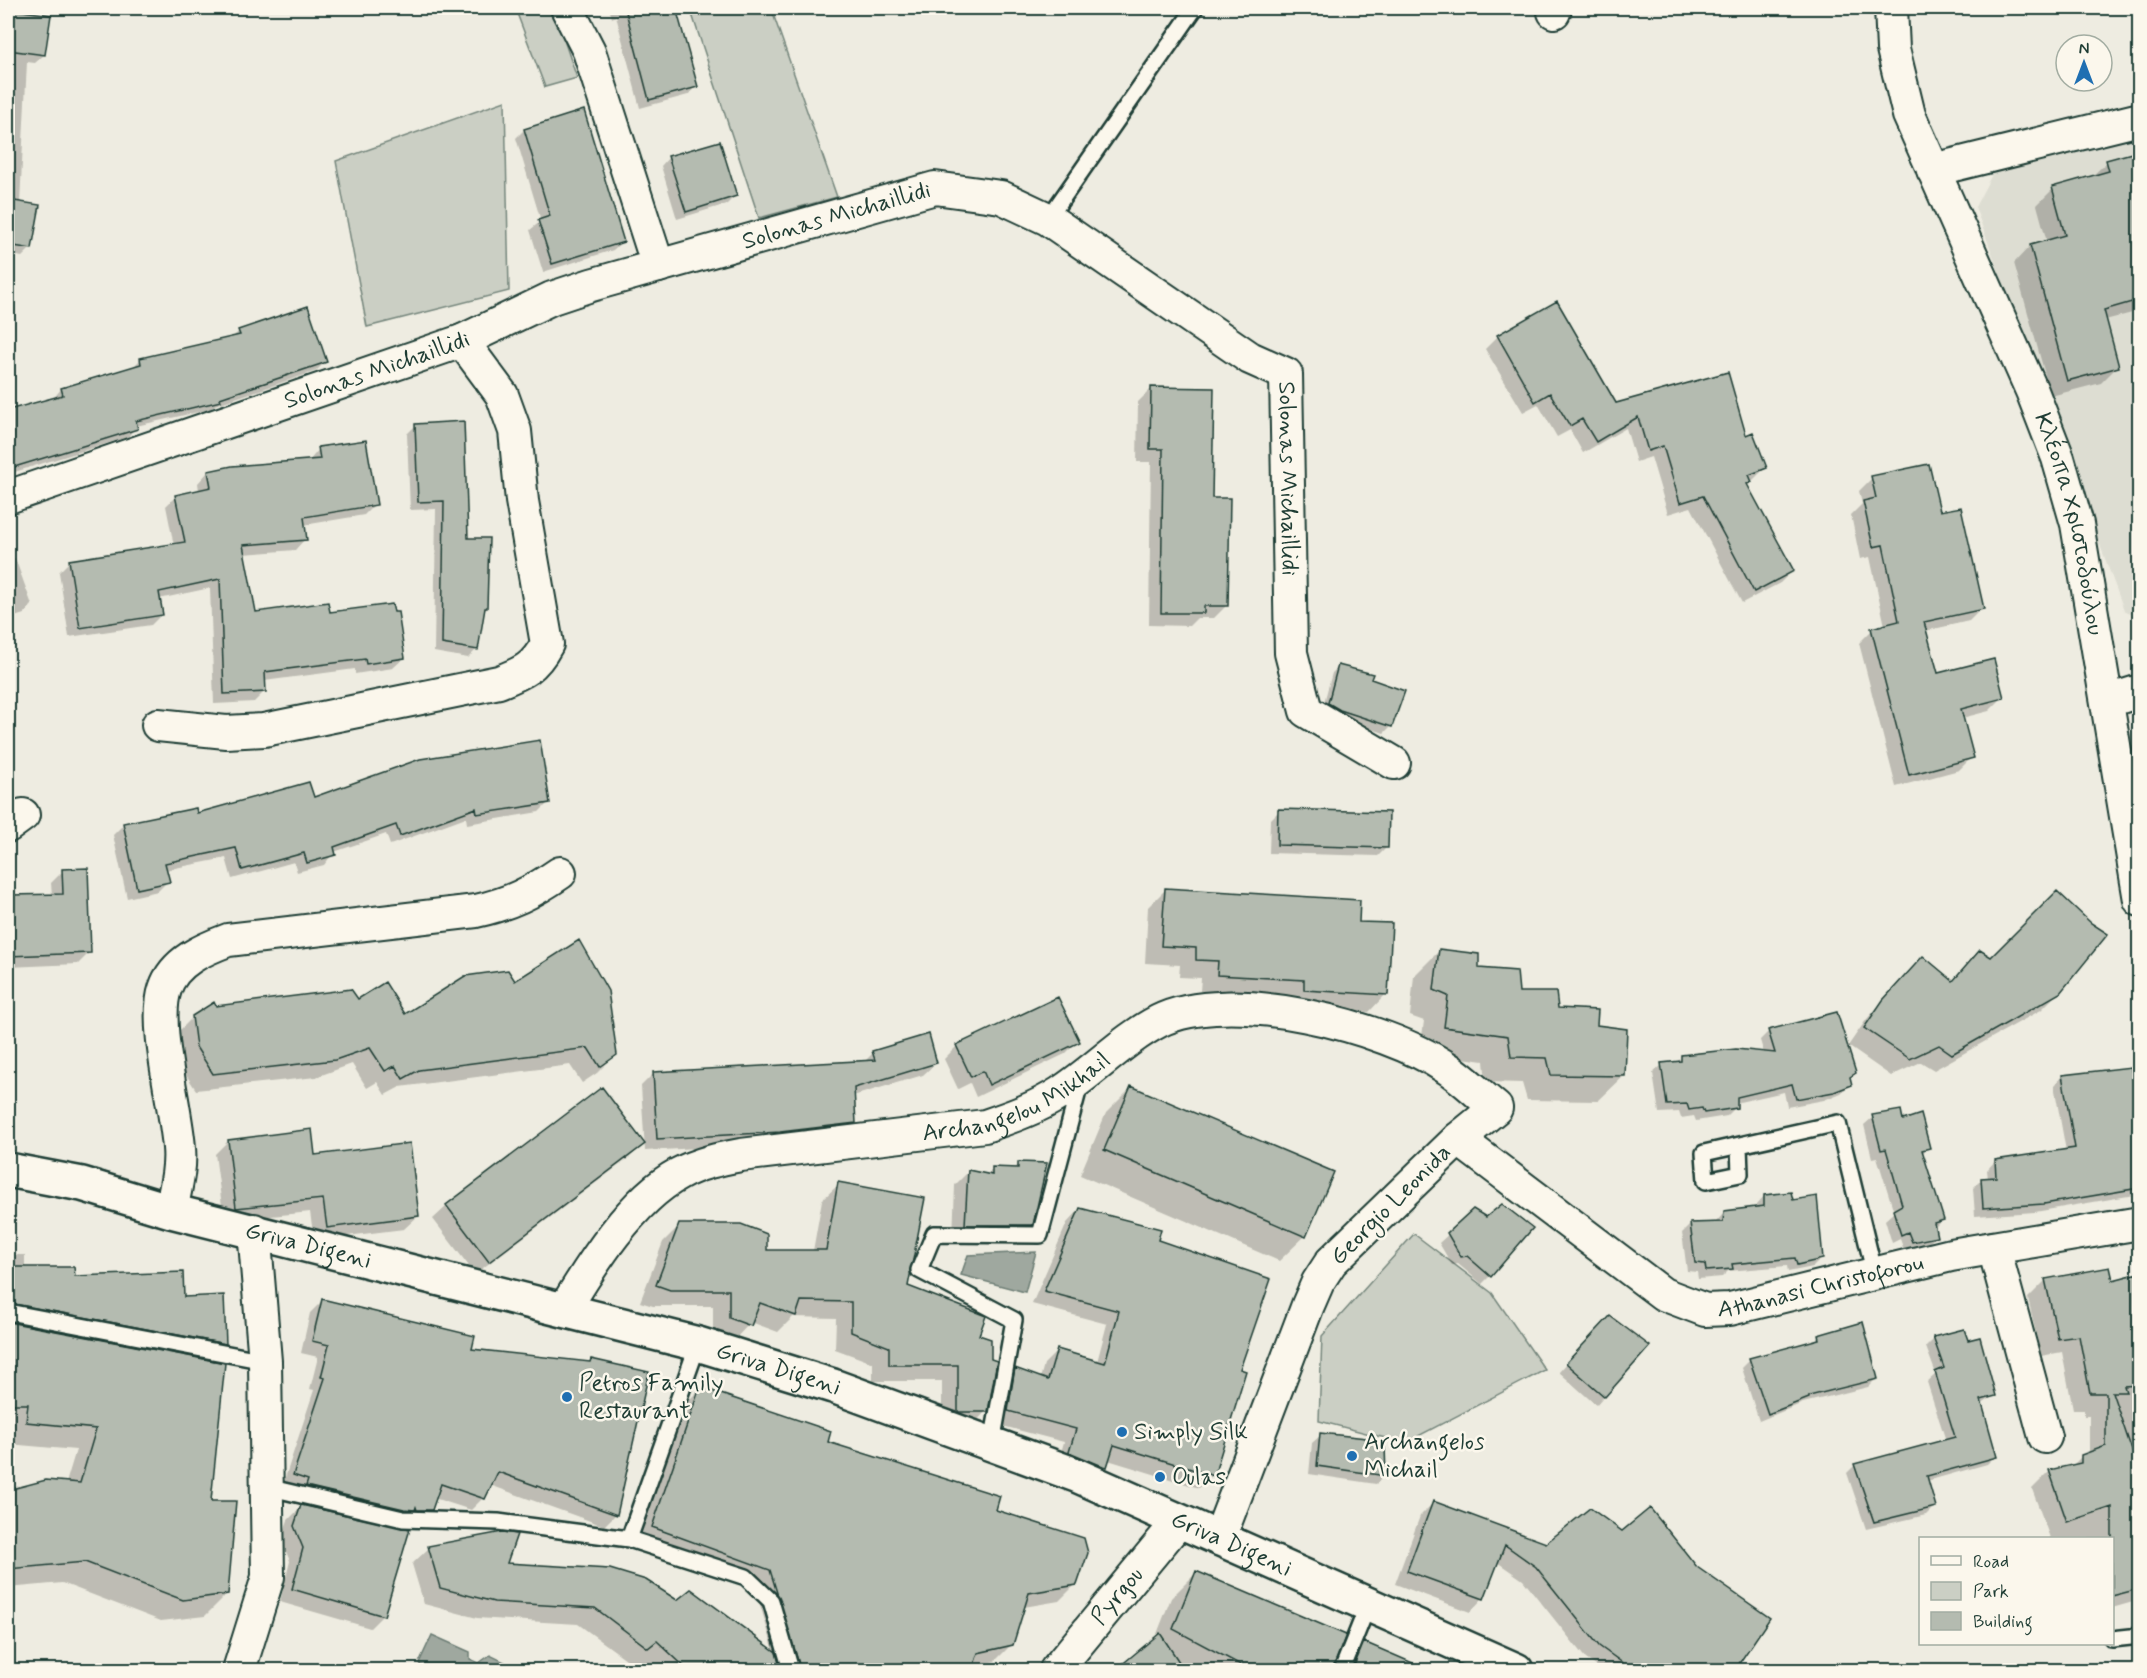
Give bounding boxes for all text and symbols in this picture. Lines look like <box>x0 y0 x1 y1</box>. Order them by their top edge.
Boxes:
north arrow <box>2054 33 2114 93</box>
text: N <box>2079 39 2089 60</box>
street label: Solonas Michaillidi <box>739 174 934 257</box>
street label: Solonas Michaillidi <box>280 324 475 417</box>
street label: Solonas Michaillidi <box>1271 381 1305 576</box>
street label: Κλέοπα Χριστοδούλου <box>2026 408 2111 638</box>
street label: Archangelou Mikhail <box>921 1045 1117 1149</box>
street label: Georgio Leonida <box>1324 1138 1460 1274</box>
street label: Griva Digeni <box>242 1215 375 1276</box>
street label: Athanasi Christoforou <box>1717 1247 1927 1325</box>
street label: Griva Digeni <box>712 1335 845 1403</box>
place label: Petros Family Restaurant <box>579 1368 723 1427</box>
marker: Petros Family Restaurant <box>560 1390 574 1404</box>
place label: Simply Silk <box>1134 1417 1248 1448</box>
marker: Simply Silk <box>1115 1425 1129 1439</box>
place label: Archangelos Michail <box>1364 1427 1485 1486</box>
marker: Archangelos Michail <box>1345 1449 1359 1463</box>
place label: Oulas <box>1172 1462 1226 1493</box>
marker: Oulas <box>1153 1470 1167 1484</box>
street label: Griva Digeni <box>1166 1504 1297 1584</box>
legend <box>1919 1537 2114 1645</box>
text: Road <box>1973 1550 2009 1574</box>
street label: Pyrgou <box>1084 1560 1150 1632</box>
text: Park <box>1973 1580 2009 1604</box>
text: Building <box>1973 1610 2033 1636</box>

